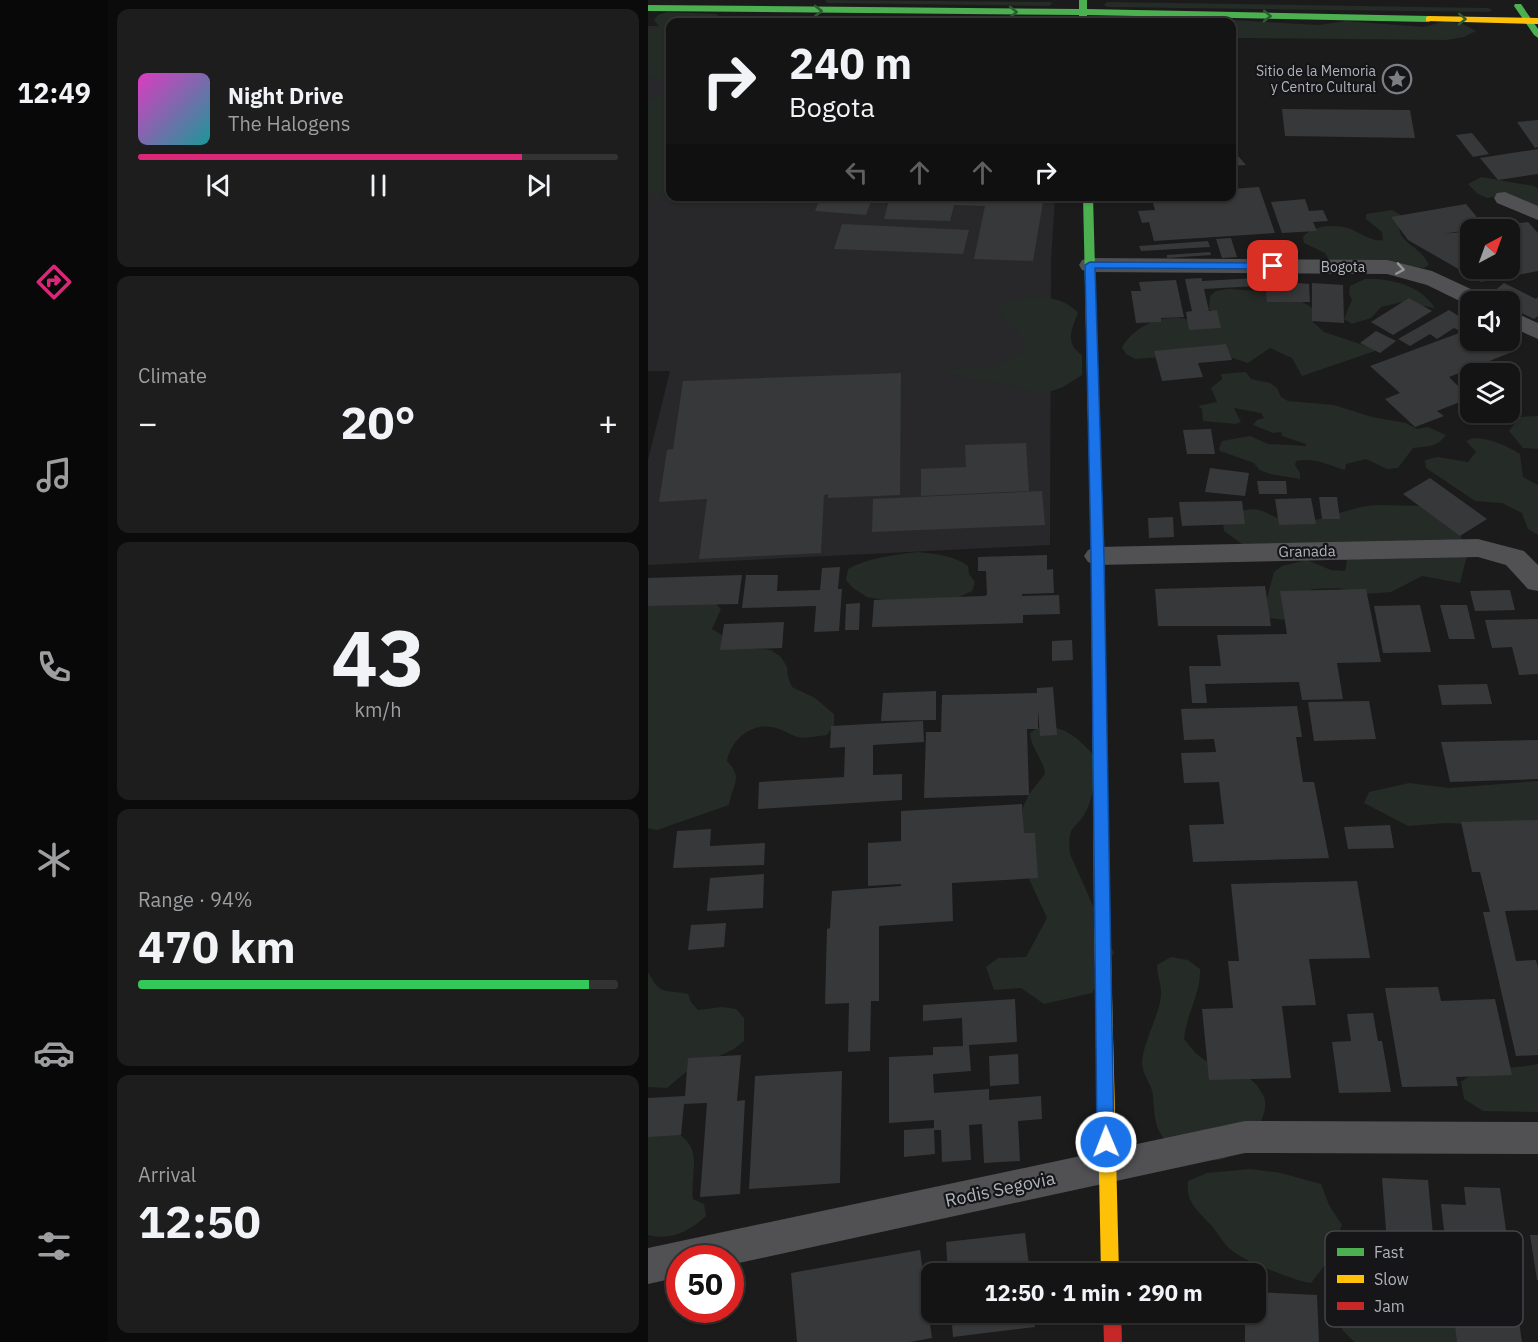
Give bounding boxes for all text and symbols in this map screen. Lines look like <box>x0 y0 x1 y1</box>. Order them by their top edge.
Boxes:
one-way arrow <box>813 5 822 17</box>
one-way arrow <box>1008 6 1017 18</box>
one-way arrow <box>1263 9 1272 22</box>
one-way arrow <box>1458 13 1467 25</box>
text: 240 m <box>789 36 912 91</box>
icon: right <box>690 42 768 120</box>
place label: Sitio de la Memoria y Centro Cultural <box>1256 62 1377 96</box>
place icon: Sitio de la Memoria y Centro Cultural <box>1381 63 1413 95</box>
text: 12:49 <box>17 75 91 110</box>
text: Night Drive <box>228 81 344 110</box>
text: Bogota <box>789 89 875 124</box>
text: The Halogens <box>228 110 350 137</box>
icon: left <box>840 156 873 189</box>
icon: ahead <box>903 156 936 189</box>
icon: ahead <box>966 156 999 189</box>
icon: right <box>1029 156 1062 189</box>
icon: previous <box>202 169 235 202</box>
icon: pause <box>362 169 395 202</box>
icon: next <box>522 169 555 202</box>
north arrow <box>1460 219 1520 279</box>
map controls <box>1460 219 1520 423</box>
pin <box>1247 240 1298 291</box>
icon: arrive <box>1256 249 1289 282</box>
street label: Bogota <box>1321 258 1366 276</box>
icon: directions <box>33 261 75 303</box>
one-way arrow <box>1395 262 1405 275</box>
button: sound <box>1460 291 1520 351</box>
text: Climate <box>138 362 207 389</box>
button: layers <box>1460 363 1520 423</box>
text: 20° <box>340 393 416 451</box>
text: − <box>138 401 158 444</box>
text: + <box>598 401 618 444</box>
icon: music <box>33 454 75 496</box>
street label: Granada <box>1278 541 1336 561</box>
text: 43 <box>331 606 425 707</box>
icon: phone <box>33 646 75 688</box>
text: km/h <box>354 696 402 723</box>
icon: climate <box>33 839 75 881</box>
text: Range · 94% <box>138 886 253 913</box>
text: 470 km <box>138 917 296 975</box>
icon: car <box>33 1032 75 1074</box>
position arrow <box>1074 1110 1138 1174</box>
text: Arrival <box>138 1161 196 1188</box>
street label: Rodis Segovia <box>943 1166 1058 1212</box>
text: 12:50 <box>138 1192 261 1250</box>
icon: filters <box>33 1225 75 1267</box>
legend <box>1325 1231 1523 1327</box>
text: Fast <box>1374 1242 1404 1262</box>
speed limit sign: 50 <box>666 1245 744 1323</box>
text: Slow <box>1374 1269 1409 1289</box>
text: 12:50 · 1 min · 290 m <box>984 1278 1203 1307</box>
text: Jam <box>1374 1296 1405 1316</box>

